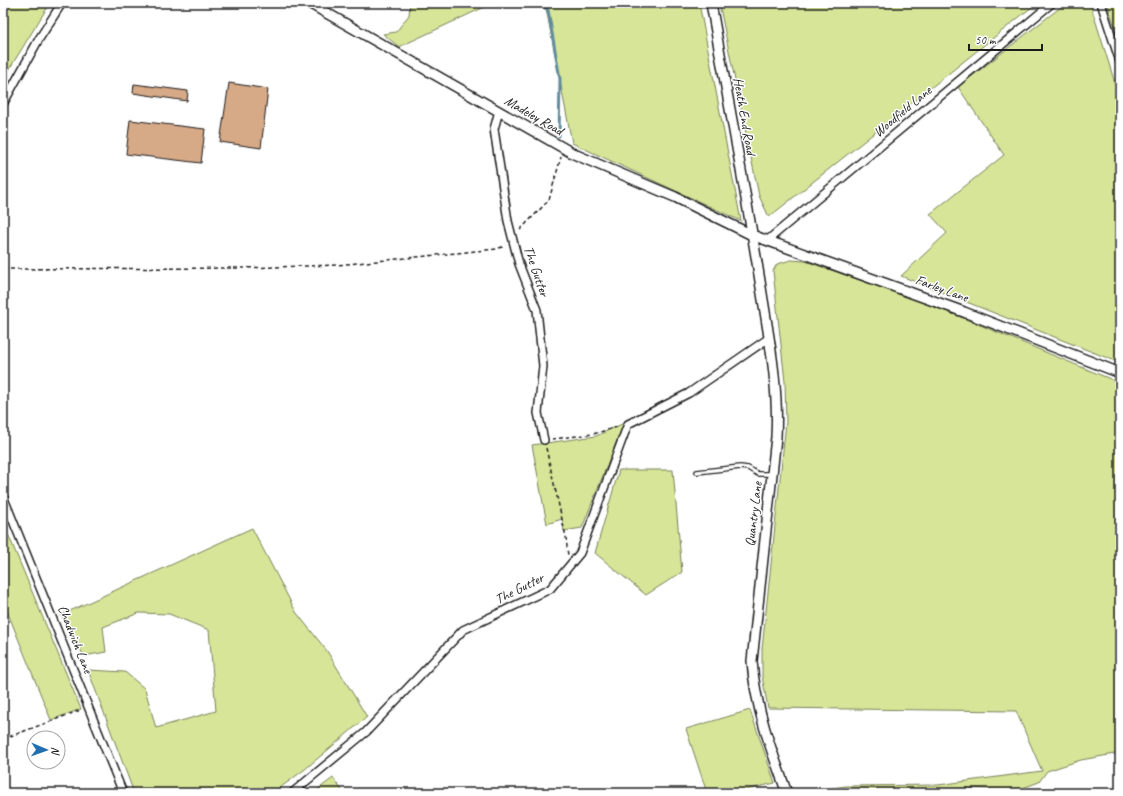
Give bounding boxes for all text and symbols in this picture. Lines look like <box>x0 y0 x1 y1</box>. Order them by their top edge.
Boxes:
scale bar <box>969 26 1042 52</box>
text: 50 m <box>975 32 997 48</box>
street label: Heath End Road <box>729 76 760 159</box>
street label: Woodfield Lane <box>870 81 936 141</box>
street label: Madeley Road <box>501 92 568 140</box>
street label: The Gutter <box>520 244 554 300</box>
street label: Farley Lane <box>913 271 972 306</box>
street label: Quantry Lane <box>741 479 766 547</box>
street label: The Gutter <box>492 568 548 608</box>
street label: Chadwich Lane <box>54 603 97 677</box>
north arrow <box>26 730 66 770</box>
text: N <box>49 747 63 756</box>

